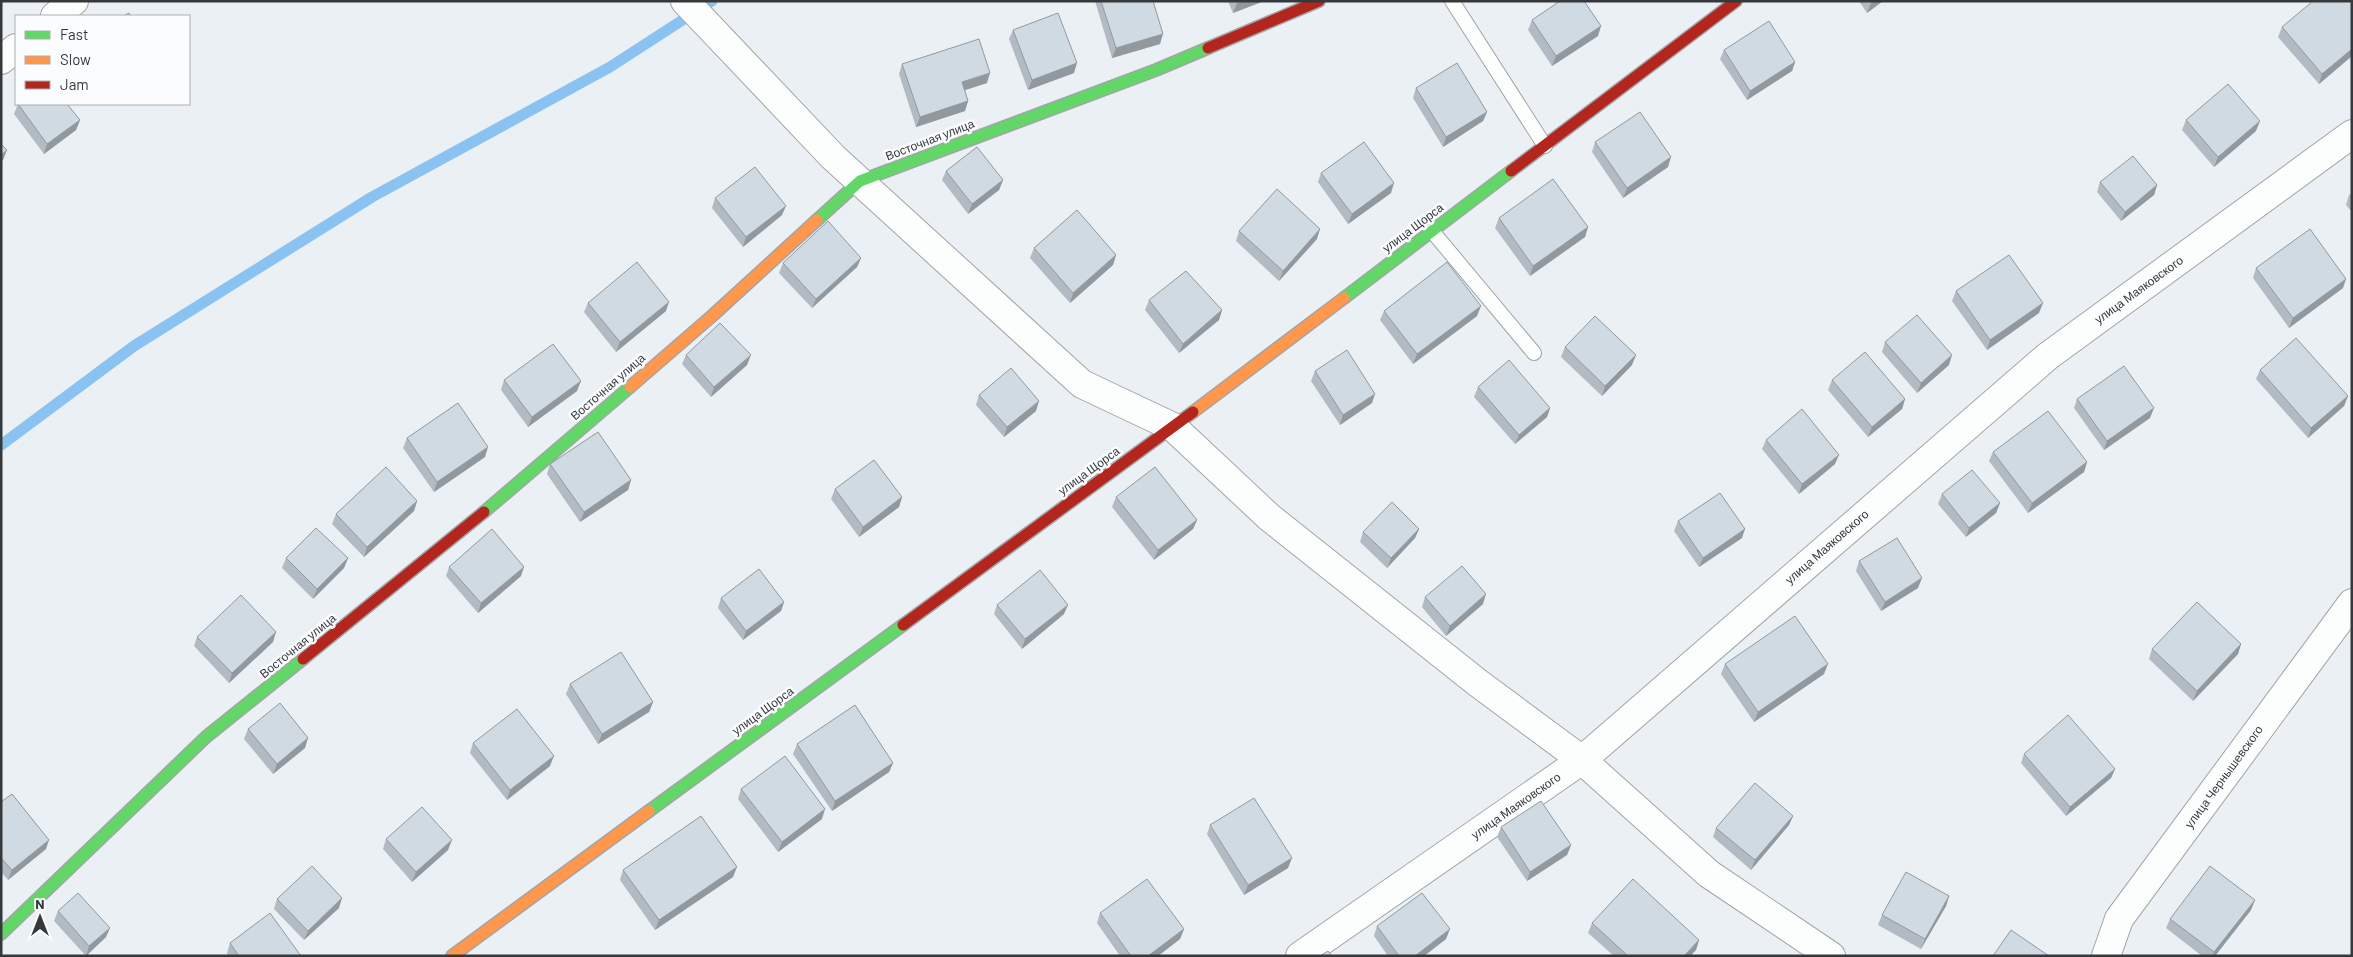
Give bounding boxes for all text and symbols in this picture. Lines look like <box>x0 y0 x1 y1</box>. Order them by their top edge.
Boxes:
legend <box>15 15 190 105</box>
text: Fast <box>60 25 88 43</box>
text: Slow <box>60 50 91 68</box>
text: Jam <box>60 75 89 93</box>
street label: Восточная улица <box>883 116 977 163</box>
street label: улица Щорса <box>1379 200 1446 255</box>
street label: улица Маяковского <box>2091 252 2186 327</box>
street label: Восточная улица <box>567 350 648 423</box>
street label: улица Щорса <box>1055 443 1123 498</box>
street label: улица Маяковского <box>1782 506 1872 587</box>
street label: Восточная улица <box>256 610 339 681</box>
street label: улица Щорса <box>729 683 797 738</box>
street label: улица Чернышевского <box>2181 722 2266 831</box>
street label: улица Маяковского <box>1468 769 1564 842</box>
north arrow <box>15 892 65 942</box>
text: N <box>35 895 45 912</box>

